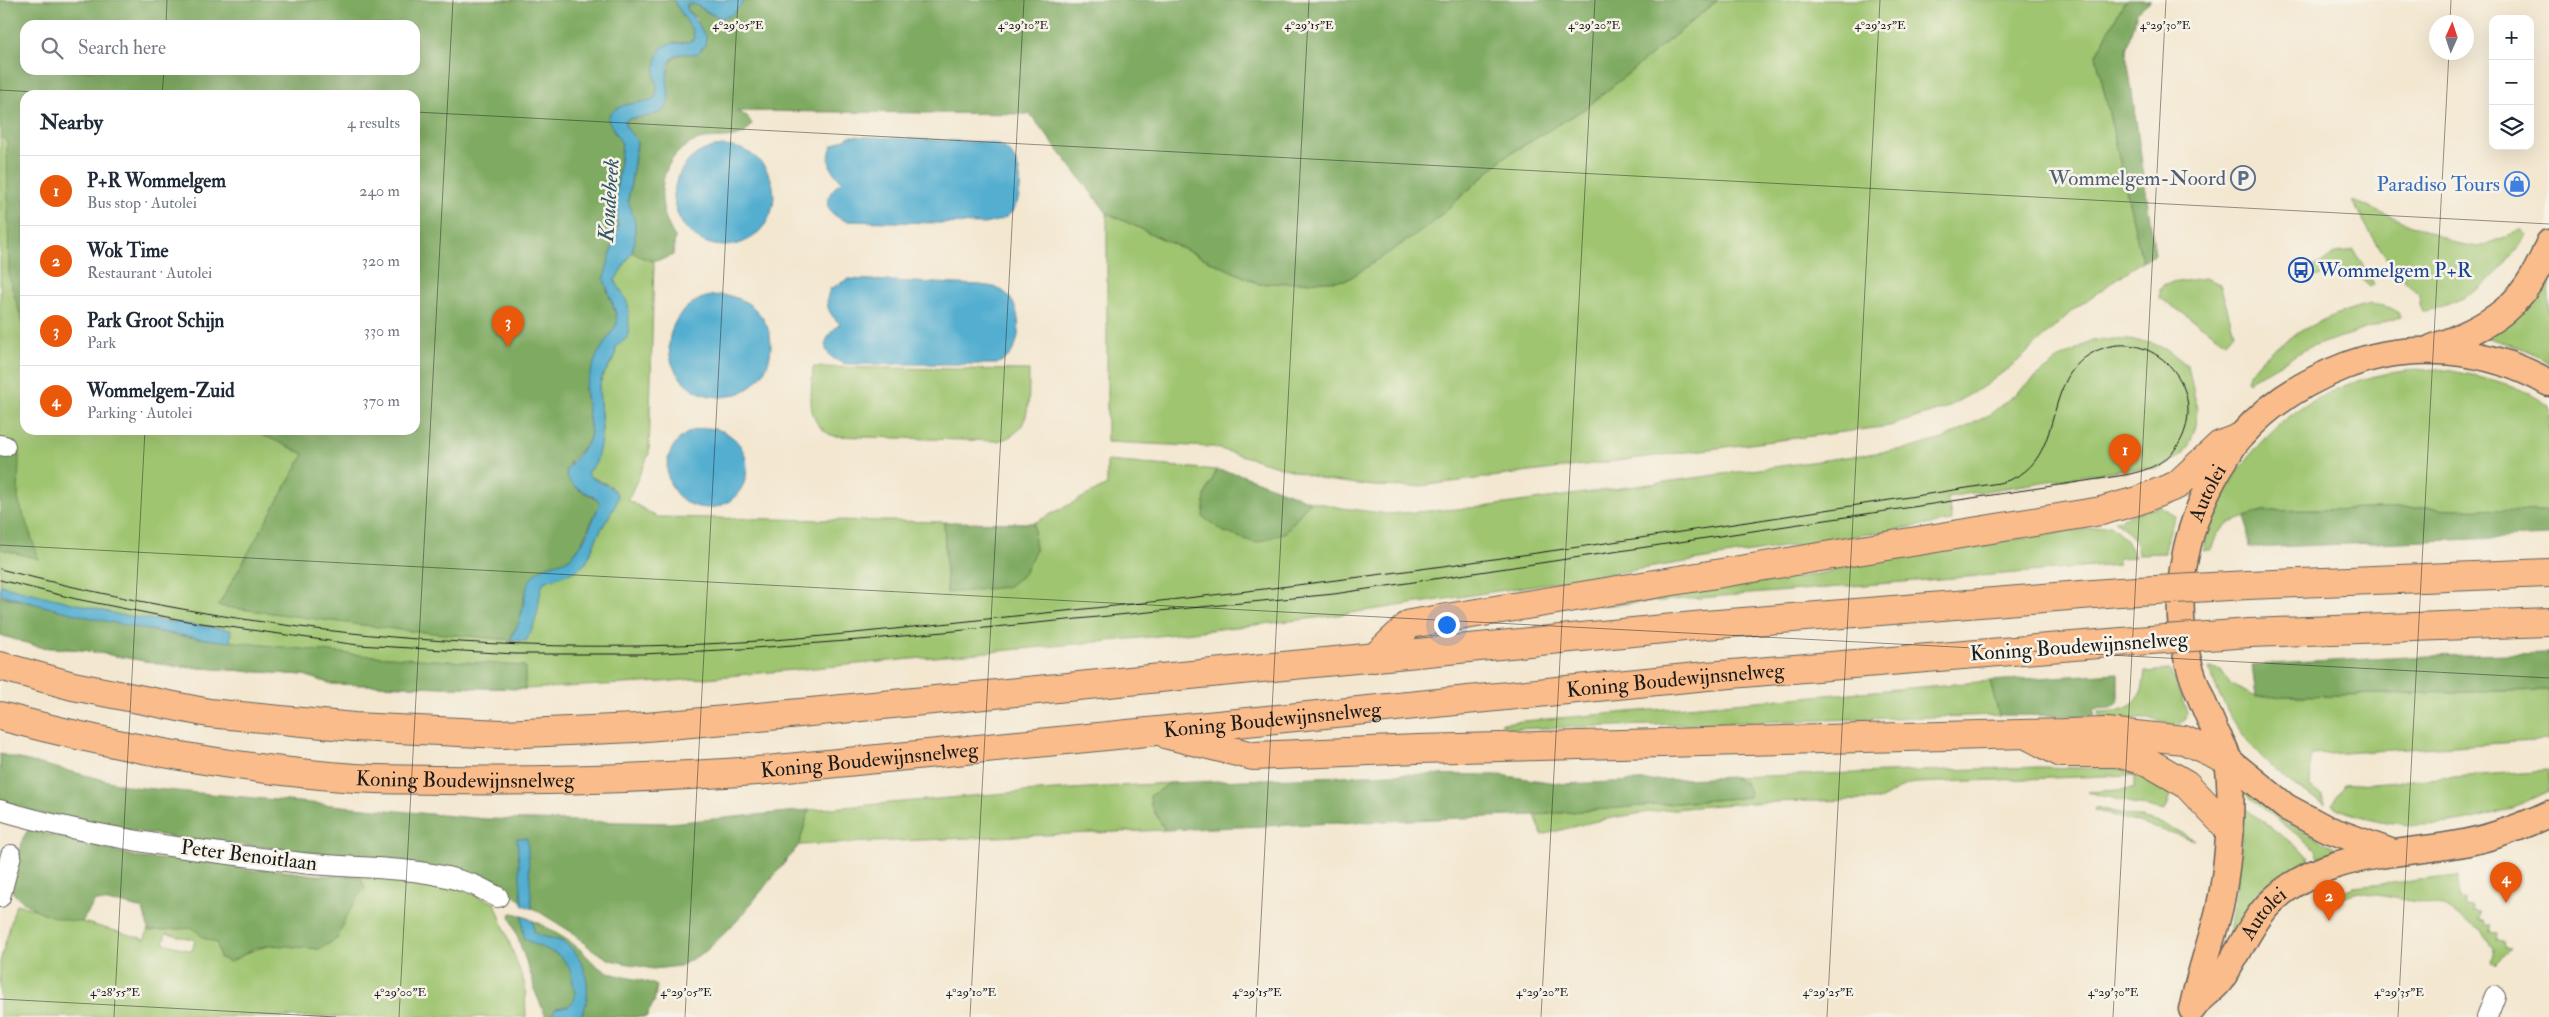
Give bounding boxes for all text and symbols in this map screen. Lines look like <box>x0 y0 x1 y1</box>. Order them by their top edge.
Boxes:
north arrow <box>2429 15 2474 60</box>
map controls <box>2489 15 2534 150</box>
button: + <box>2489 15 2534 60</box>
text: 4°29'05"E <box>712 18 764 33</box>
text: 4°29'10"E <box>998 18 1048 33</box>
text: 4°29'15"E <box>1284 18 1334 33</box>
text: 4°29'20"E <box>1568 18 1620 33</box>
text: 4°29'25"E <box>1854 18 1906 33</box>
text: 4°29'30"E <box>2140 18 2191 33</box>
search box <box>20 20 420 75</box>
icon: search <box>38 34 66 62</box>
text: Search here <box>78 36 166 60</box>
button: − <box>2489 60 2534 105</box>
button: layers <box>2489 105 2534 150</box>
text: Nearby <box>40 109 103 136</box>
text: 4 results <box>347 113 400 133</box>
water label: Koudebeek <box>592 157 626 244</box>
place label: Wommelgem-Noord <box>2048 165 2227 192</box>
parking icon: Wommelgem-Noord <box>2230 165 2256 191</box>
text: P+R Wommelgem <box>87 169 226 193</box>
place label: Paradiso Tours <box>2377 171 2500 198</box>
shop icon: Paradiso Tours <box>2504 171 2530 197</box>
text: 1 <box>53 181 59 201</box>
text: 240 m <box>359 181 400 201</box>
text: Bus stop · Autolei <box>87 193 197 213</box>
text: Wok Time <box>87 239 168 263</box>
text: 2 <box>52 251 60 271</box>
text: 320 m <box>362 251 400 271</box>
bus stop icon: Wommelgem P+R <box>2288 257 2314 283</box>
place label: Wommelgem P+R <box>2317 257 2473 284</box>
text: Restaurant · Autolei <box>87 263 212 283</box>
pin: 3 <box>492 306 524 347</box>
text: Park Groot Schijn <box>87 309 224 333</box>
text: 3 <box>53 321 59 341</box>
text: 330 m <box>364 321 400 341</box>
text: Park <box>87 333 116 353</box>
text: Wommelgem-Zuid <box>87 379 234 403</box>
text: 4 <box>52 391 60 411</box>
text: 370 m <box>363 391 400 411</box>
text: Parking · Autolei <box>87 403 192 423</box>
pin: 1 <box>2109 434 2141 475</box>
street label: Autolei <box>2182 459 2233 527</box>
your location <box>1434 612 1460 638</box>
street label: Koning Boudewijnsnelweg <box>1969 625 2190 668</box>
street label: Koning Boudewijnsnelweg <box>1565 657 1786 704</box>
street label: Koning Boudewijnsnelweg <box>1162 696 1383 744</box>
street label: Koning Boudewijnsnelweg <box>759 736 980 785</box>
street label: Koning Boudewijnsnelweg <box>355 765 575 795</box>
street label: Peter Benoitlaan <box>179 834 319 877</box>
pin: 4 <box>2490 862 2522 903</box>
pin: 2 <box>2313 880 2345 921</box>
street label: Autolei <box>2234 881 2292 946</box>
text: 4°28'55"E <box>90 985 140 1000</box>
text: 4°29'00"E <box>374 985 426 1000</box>
text: 4°29'05"E <box>660 985 712 1000</box>
text: 4°29'10"E <box>946 985 996 1000</box>
text: 4°29'15"E <box>1232 985 1282 1000</box>
text: 4°29'20"E <box>1516 985 1568 1000</box>
text: 4°29'25"E <box>1802 985 1854 1000</box>
text: 4°29'30"E <box>2088 985 2139 1000</box>
text: 4°29'35"E <box>2374 985 2424 1000</box>

